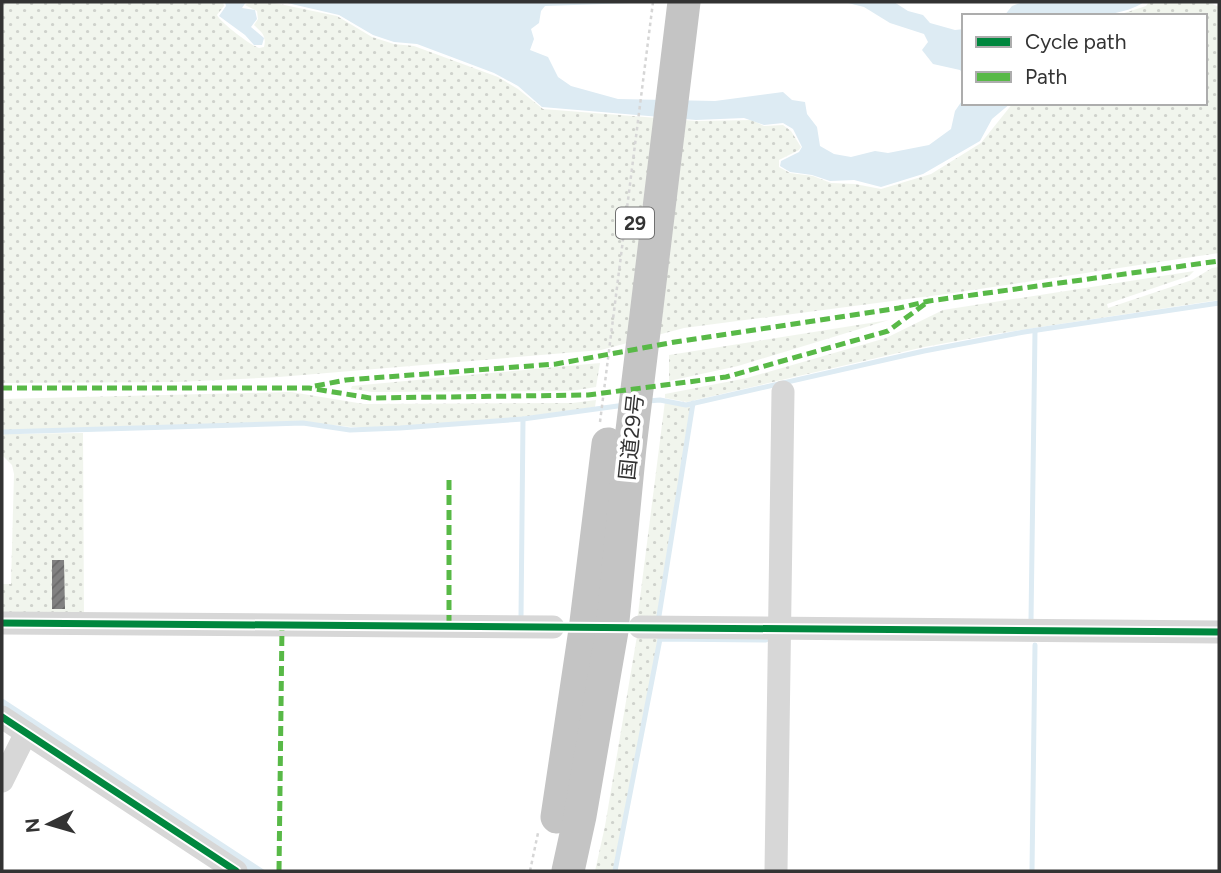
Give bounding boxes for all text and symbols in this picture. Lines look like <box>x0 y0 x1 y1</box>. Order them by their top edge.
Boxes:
legend <box>962 14 1207 105</box>
text: Cycle path <box>1025 29 1126 54</box>
text: Path <box>1025 64 1067 89</box>
road number: 29 <box>616 208 654 238</box>
street label: 国道29号 <box>614 393 648 481</box>
north arrow <box>14 789 84 859</box>
text: N <box>20 817 45 834</box>

